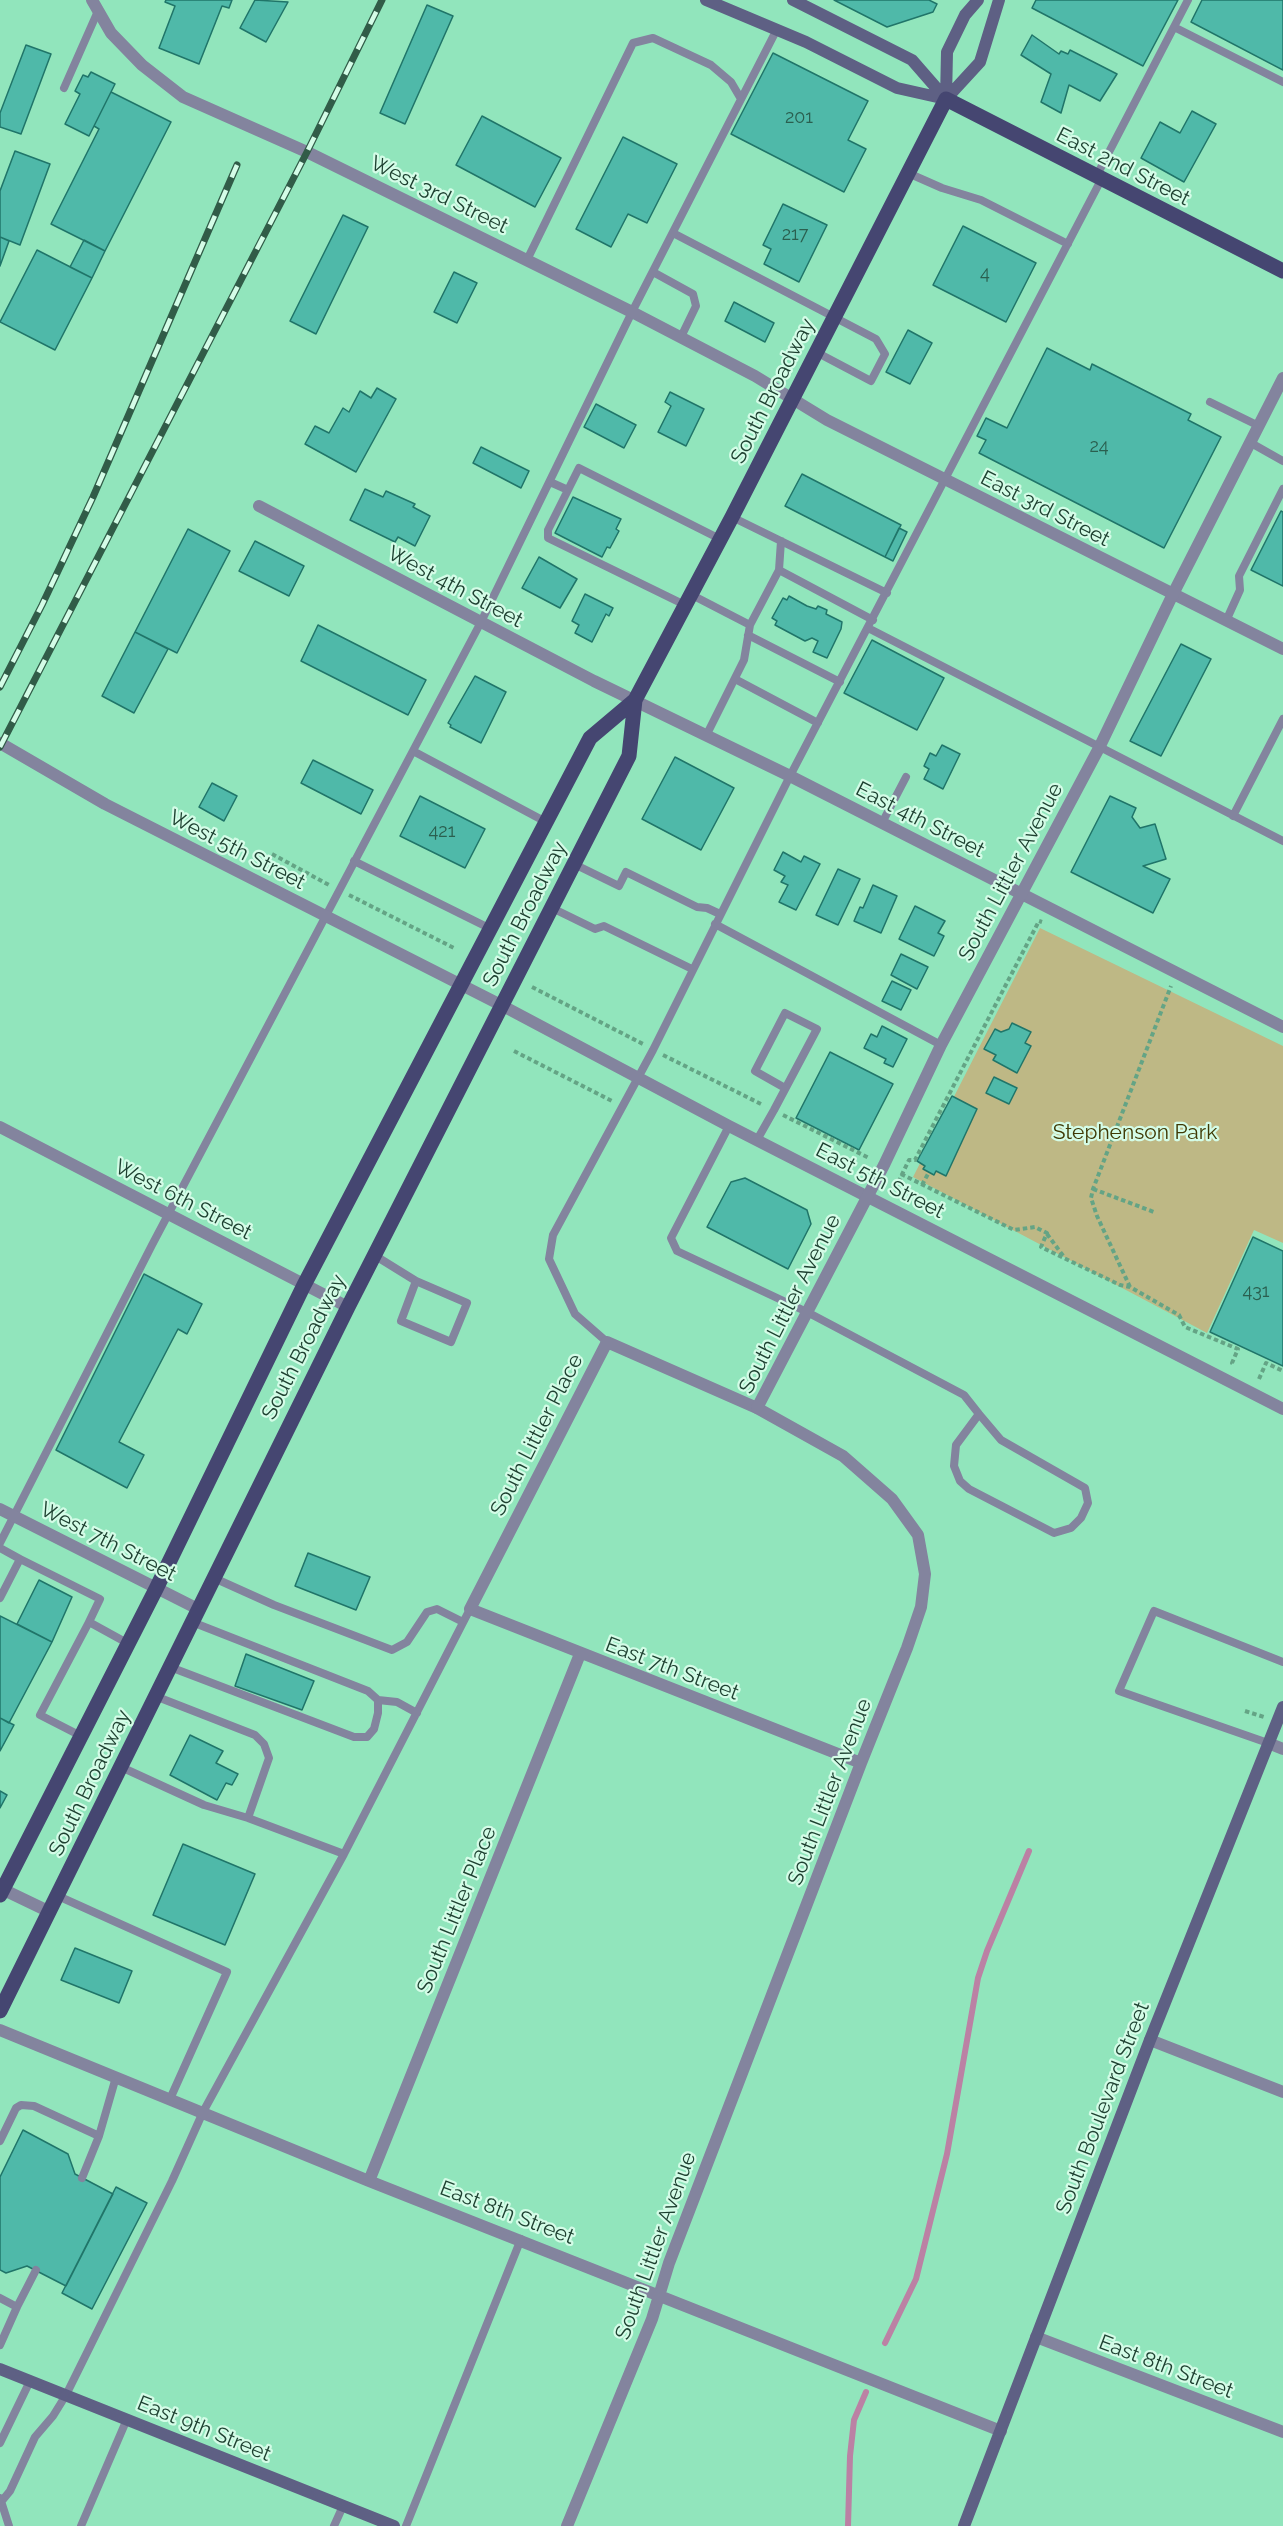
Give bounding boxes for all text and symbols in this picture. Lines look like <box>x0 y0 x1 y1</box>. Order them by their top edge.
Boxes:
house number: 201 <box>785 107 813 129</box>
street label: East 2nd Street <box>1052 123 1194 211</box>
street label: West 3rd Street <box>366 151 512 239</box>
house number: 217 <box>782 224 808 246</box>
house number: 4 <box>980 263 990 285</box>
street label: South Broadway <box>726 314 820 468</box>
house number: 24 <box>1089 436 1109 458</box>
street label: East 3rd Street <box>976 466 1114 552</box>
street label: West 4th Street <box>383 541 527 633</box>
street label: East 4th Street <box>851 777 989 863</box>
street label: South Littler Avenue <box>953 779 1069 965</box>
street label: West 5th Street <box>165 805 309 895</box>
house number: 421 <box>429 821 455 843</box>
street label: South Broadway <box>478 837 572 991</box>
park label: Stephenson Park <box>1053 1120 1217 1146</box>
street label: East 5th Street <box>811 1138 949 1224</box>
street label: West 6th Street <box>110 1155 256 1245</box>
street label: South Littler Avenue <box>734 1210 846 1398</box>
street label: South Broadway <box>257 1270 351 1424</box>
house number: 431 <box>1242 1281 1270 1303</box>
street label: South Littler Place <box>485 1350 589 1520</box>
street label: West 7th Street <box>36 1497 180 1587</box>
street label: East 7th Street <box>602 1632 742 1706</box>
street label: South Littler Avenue <box>783 1695 877 1889</box>
street label: South Broadway <box>44 1706 136 1860</box>
street label: South Littler Place <box>412 1823 502 1997</box>
street label: South Boulevard Street <box>1051 1998 1155 2218</box>
street label: South Littler Avenue <box>610 2149 702 2343</box>
street label: East 8th Street <box>436 2176 578 2250</box>
street label: East 8th Street <box>1095 2330 1237 2404</box>
street label: East 9th Street <box>134 2391 274 2467</box>

